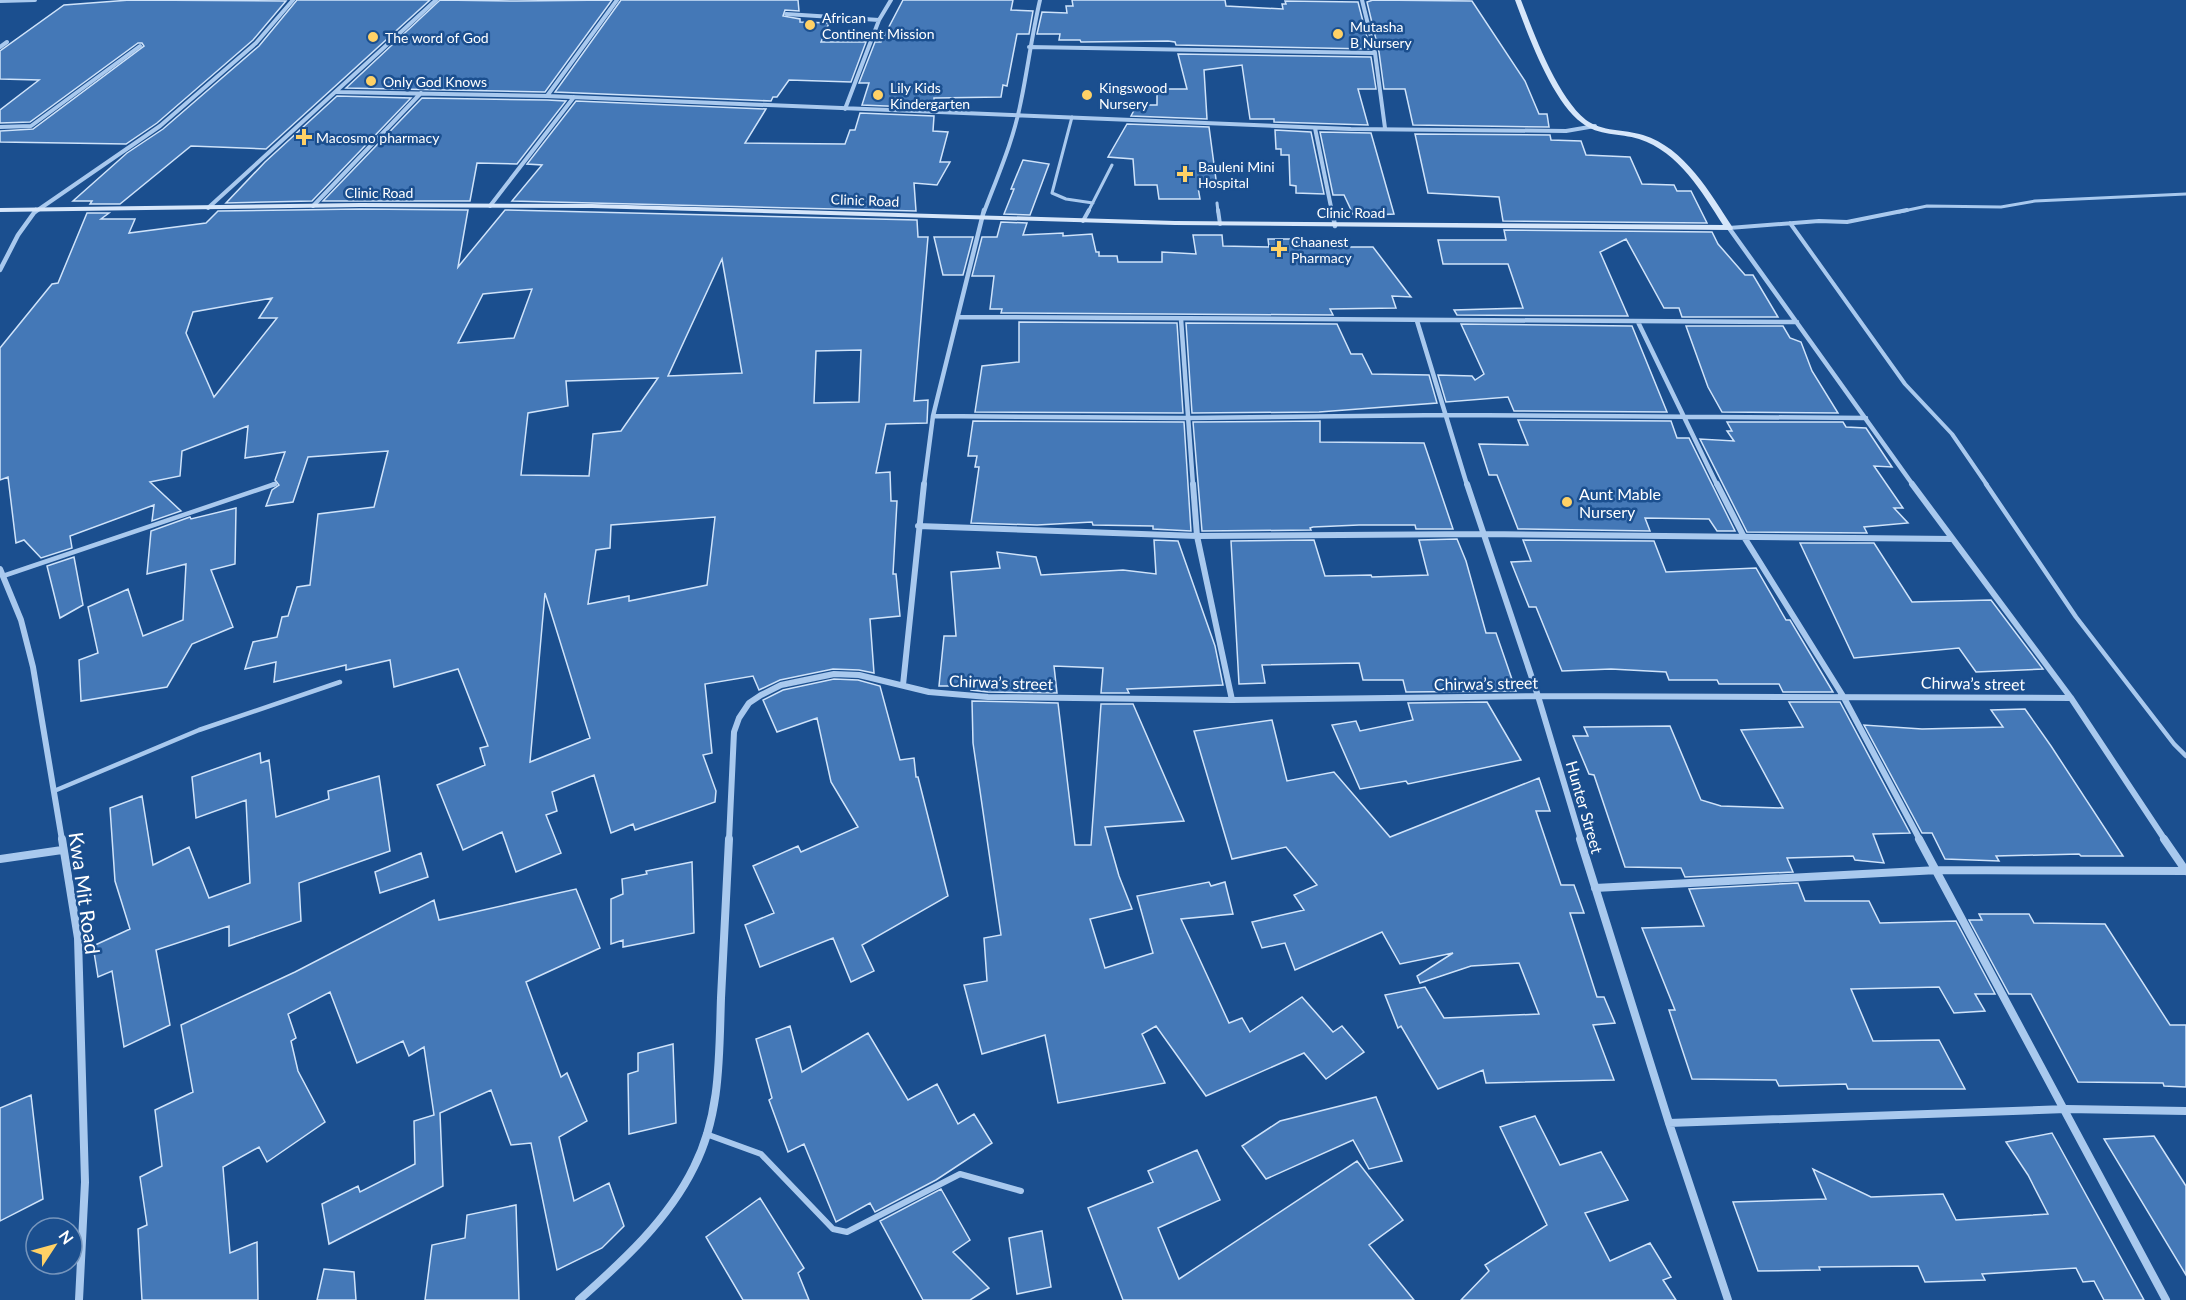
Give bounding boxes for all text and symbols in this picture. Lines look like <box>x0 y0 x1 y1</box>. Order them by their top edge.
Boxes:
place label: African Continent Mission <box>822 9 935 42</box>
marker: African Continent Mission <box>803 18 817 32</box>
place label: Mutasha B Nursery <box>1350 18 1413 51</box>
marker: Mutasha B Nursery <box>1331 27 1345 41</box>
place label: The word of God <box>385 29 489 46</box>
marker: The word of God <box>366 30 380 44</box>
place label: Only God Knows <box>383 73 487 90</box>
marker: Only God Knows <box>364 74 378 88</box>
place label: Lily Kids Kindergarten <box>890 79 970 112</box>
place label: Kingswood Nursery <box>1099 79 1167 112</box>
marker: Lily Kids Kindergarten <box>871 88 885 102</box>
marker: Kingswood Nursery <box>1080 88 1094 102</box>
place label: Macosmo pharmacy <box>316 129 440 146</box>
marker: Macosmo pharmacy <box>297 130 311 144</box>
place label: Bauleni Mini Hospital <box>1198 158 1275 191</box>
marker: Bauleni Mini Hospital <box>1176 165 1194 183</box>
street label: Clinic Road <box>345 184 413 201</box>
street label: Clinic Road <box>830 190 900 210</box>
street label: Clinic Road <box>1317 204 1385 221</box>
place label: Chaanest Pharmacy <box>1291 233 1352 266</box>
marker: Chaanest Pharmacy <box>1272 242 1286 256</box>
place label: Aunt Mable Nursery <box>1579 484 1661 521</box>
marker: Aunt Mable Nursery <box>1560 495 1574 509</box>
street label: Chirwa’s street <box>949 671 1054 693</box>
street label: Chirwa’s street <box>1434 673 1539 693</box>
street label: Chirwa’s street <box>1921 673 2026 693</box>
street label: Hunter Street <box>1563 758 1607 856</box>
street label: Kwa Mit Road <box>65 830 105 956</box>
north arrow <box>24 1216 84 1276</box>
text: N <box>55 1226 78 1247</box>

